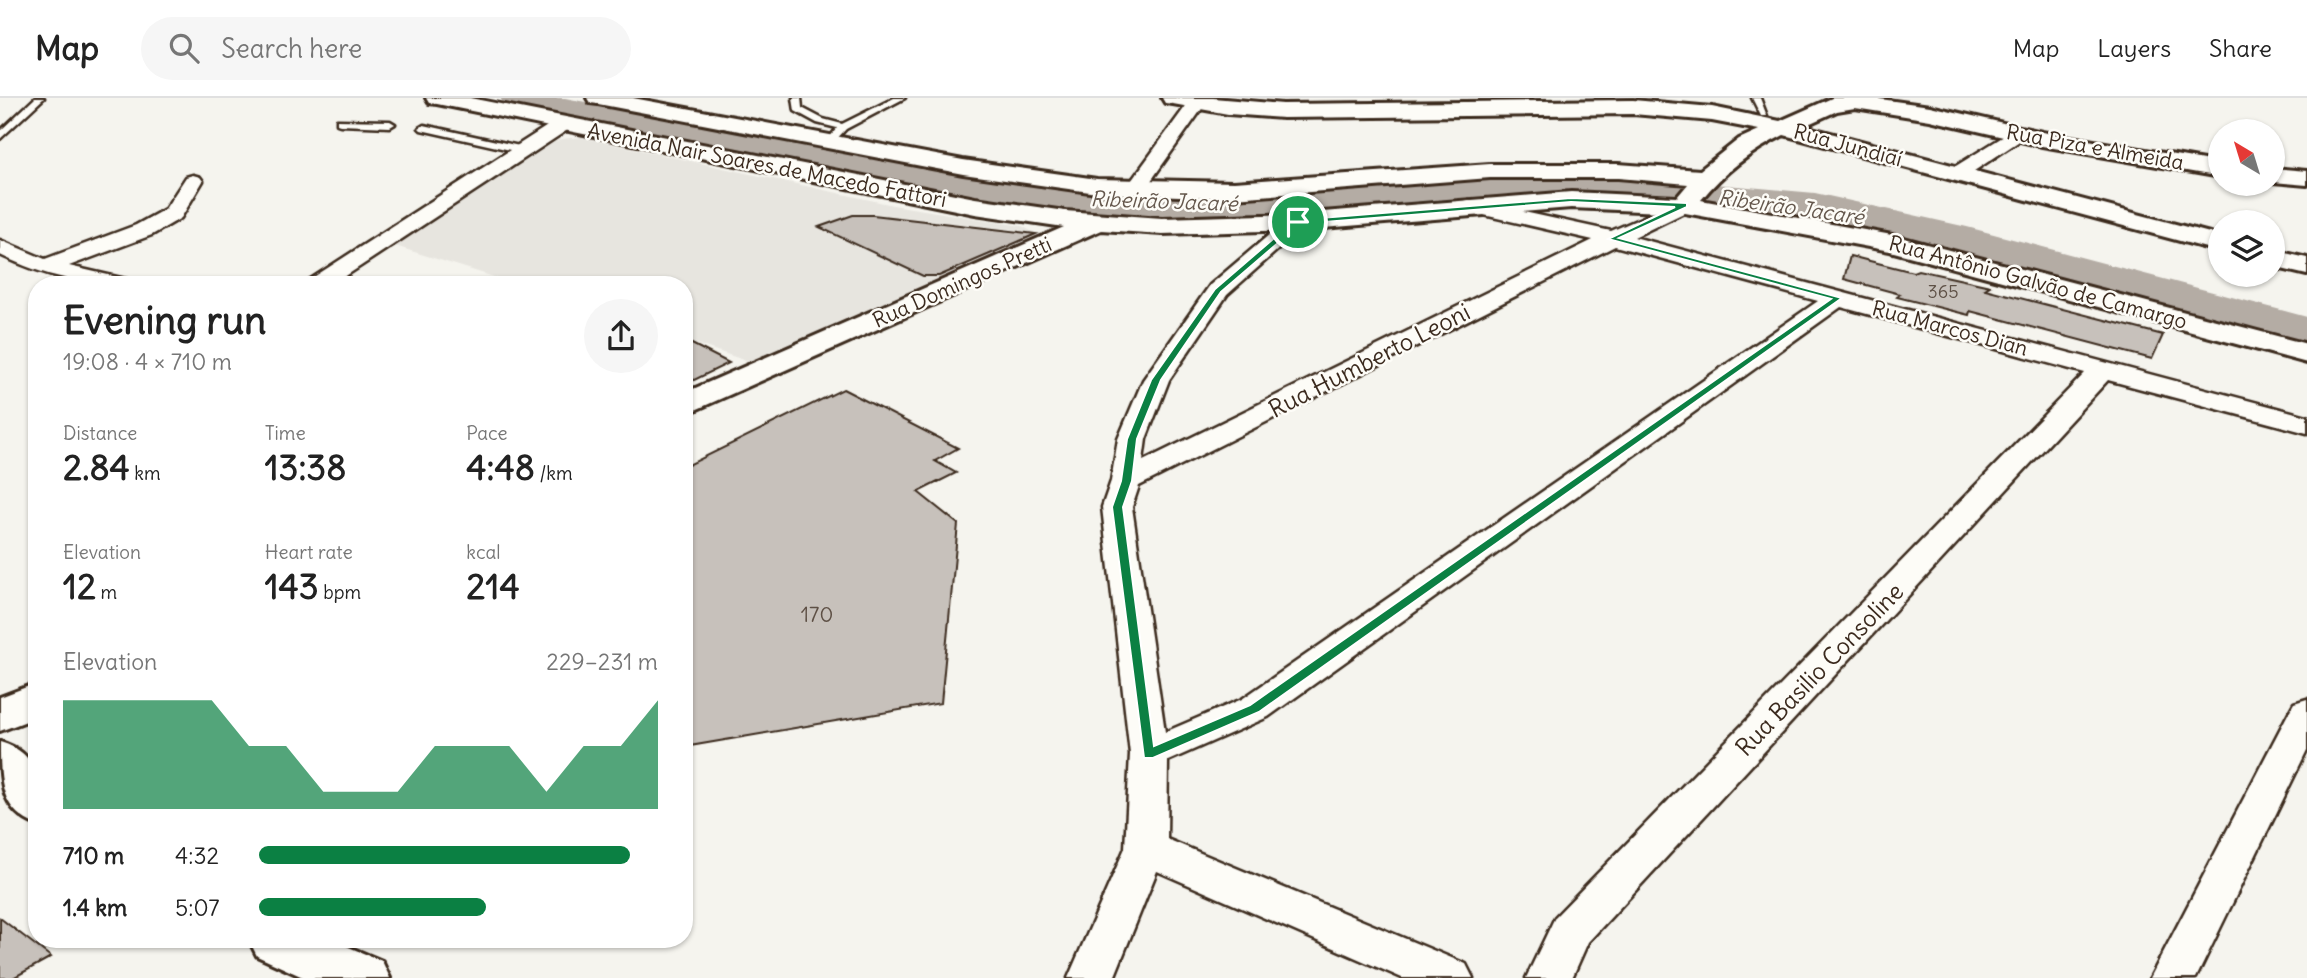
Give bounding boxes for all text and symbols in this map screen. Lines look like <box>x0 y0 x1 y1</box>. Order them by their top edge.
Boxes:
search box <box>141 17 631 80</box>
text: Map <box>35 27 99 69</box>
icon: search <box>165 29 203 67</box>
text: Search here <box>221 32 362 65</box>
text: Map <box>2013 33 2059 63</box>
text: Layers <box>2097 33 2171 63</box>
text: Share <box>2209 33 2272 63</box>
street label: Avenida Nair Soares de Macedo Fattori <box>585 117 949 213</box>
street label: Rua Jundiaí <box>1791 118 1905 173</box>
street label: Rua Piza e Almeida <box>2004 118 2186 176</box>
north arrow <box>2208 119 2286 196</box>
map controls <box>2208 119 2285 287</box>
water label: Ribeirão Jacaré <box>1716 183 1867 231</box>
water label: Ribeirão Jacaré <box>1090 185 1240 217</box>
pin <box>1268 192 1328 252</box>
icon: arrive <box>1279 203 1317 241</box>
button: layers <box>2208 210 2285 287</box>
street label: Rua Antônio Galvão de Camargo <box>1886 229 2190 335</box>
street label: Rua Domingos Pretti <box>868 230 1056 334</box>
house number: 365 <box>1928 280 1958 303</box>
street label: Rua Marcos Dian <box>1869 294 2031 362</box>
street label: Rua Humberto Leoni <box>1263 296 1475 424</box>
text: Evening run <box>63 297 266 344</box>
button: share <box>584 299 658 373</box>
text: 19:08 · 4 × 710 m <box>63 347 232 376</box>
text: Distance <box>63 421 137 445</box>
text: Time <box>265 421 306 445</box>
text: Pace <box>466 421 508 445</box>
text: 2.84 <box>63 445 130 489</box>
text: 13:38 <box>265 445 346 489</box>
text: 4:48 <box>466 445 535 489</box>
text: km <box>130 461 161 485</box>
text: /km <box>535 461 573 485</box>
text: Elevation <box>63 540 141 564</box>
text: Heart rate <box>265 540 353 564</box>
text: kcal <box>466 540 501 564</box>
text: 12 <box>63 564 96 608</box>
text: 143 <box>265 564 319 608</box>
text: 214 <box>466 564 520 608</box>
street label: Rua Basilio Consoline <box>1729 576 1909 762</box>
text: m <box>96 580 117 604</box>
text: bpm <box>319 580 361 604</box>
house number: 170 <box>801 601 833 628</box>
text: Elevation <box>63 647 157 676</box>
text: 229–231 m <box>546 647 658 676</box>
text: 710 m <box>63 841 124 870</box>
text: 4:32 <box>175 841 219 870</box>
text: 1.4 km <box>63 893 127 922</box>
text: 5:07 <box>175 893 220 922</box>

